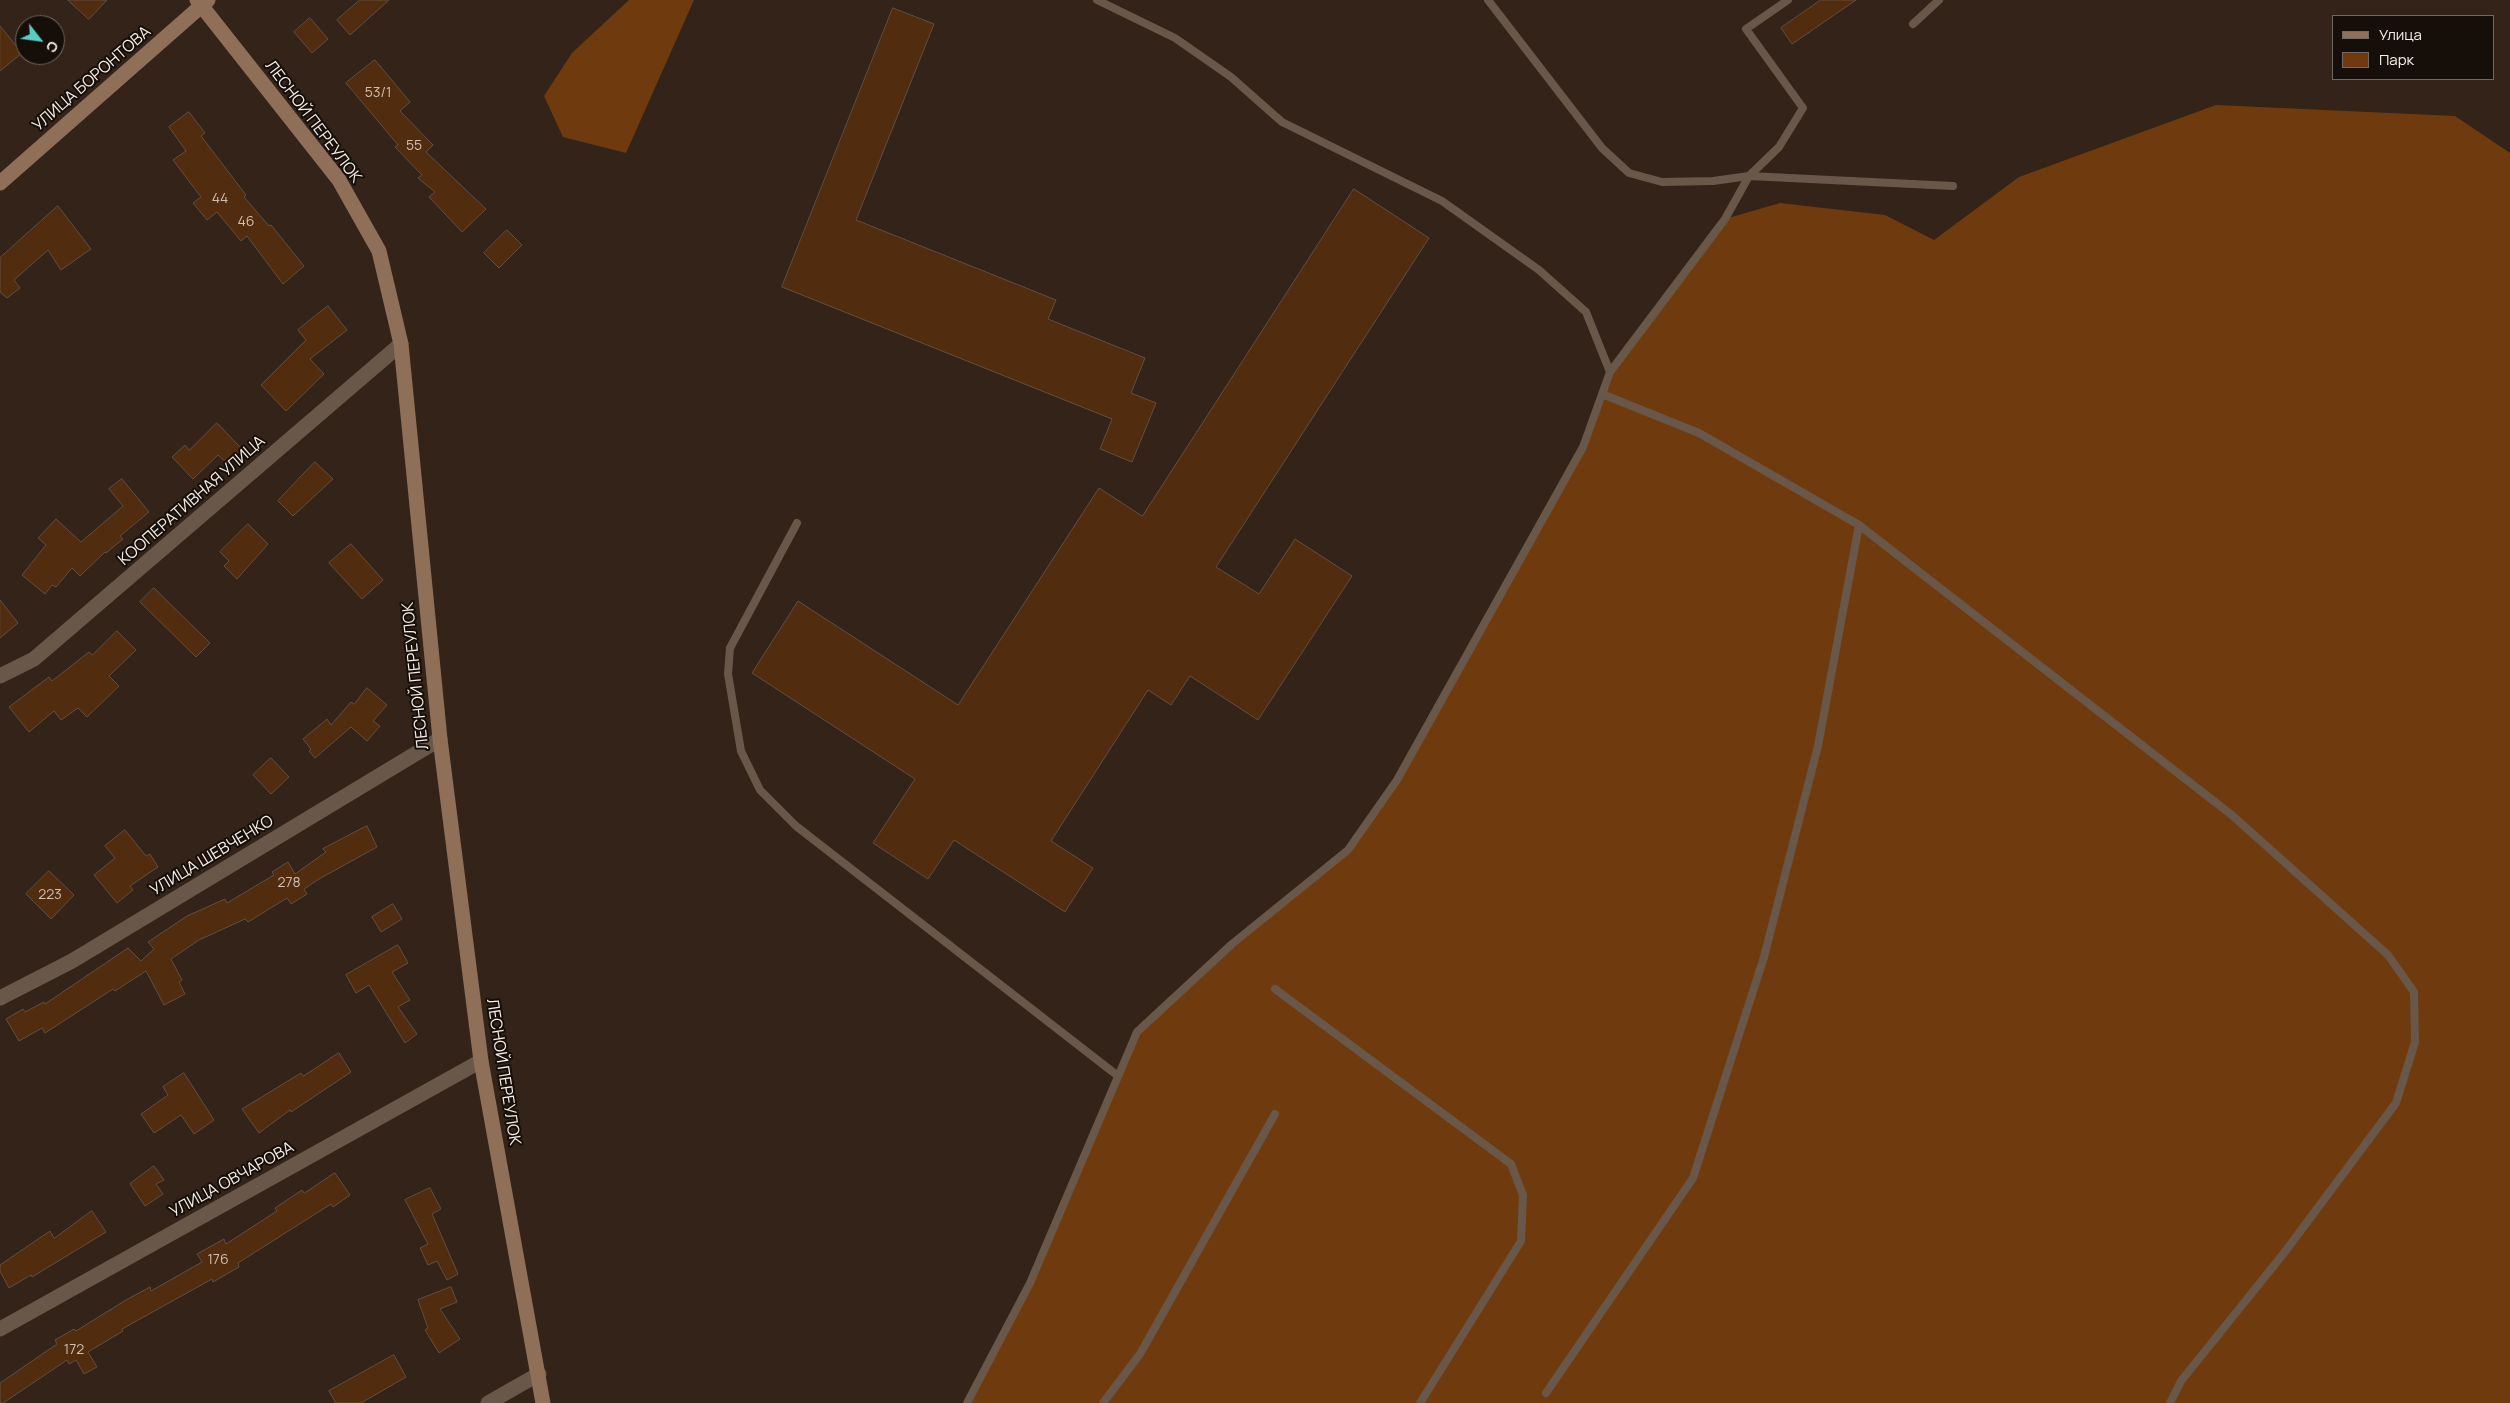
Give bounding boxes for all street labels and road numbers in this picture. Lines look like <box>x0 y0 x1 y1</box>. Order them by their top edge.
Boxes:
street label: УЛИЦА БОРОНТОВА <box>29 22 155 136</box>
street label: ЛЕСНОЙ ПЕРЕУЛОК <box>261 57 365 187</box>
street label: КООПЕРАТИВНАЯ УЛИЦА <box>115 432 269 570</box>
street label: ЛЕСНОЙ ПЕРЕУЛОК <box>399 601 433 751</box>
street label: УЛИЦА ШЕВЧЕНКО <box>147 812 277 900</box>
street label: ЛЕСНОЙ ПЕРЕУЛОК <box>482 997 524 1147</box>
street label: УЛИЦА ОВЧАРОВА <box>167 1138 297 1222</box>

